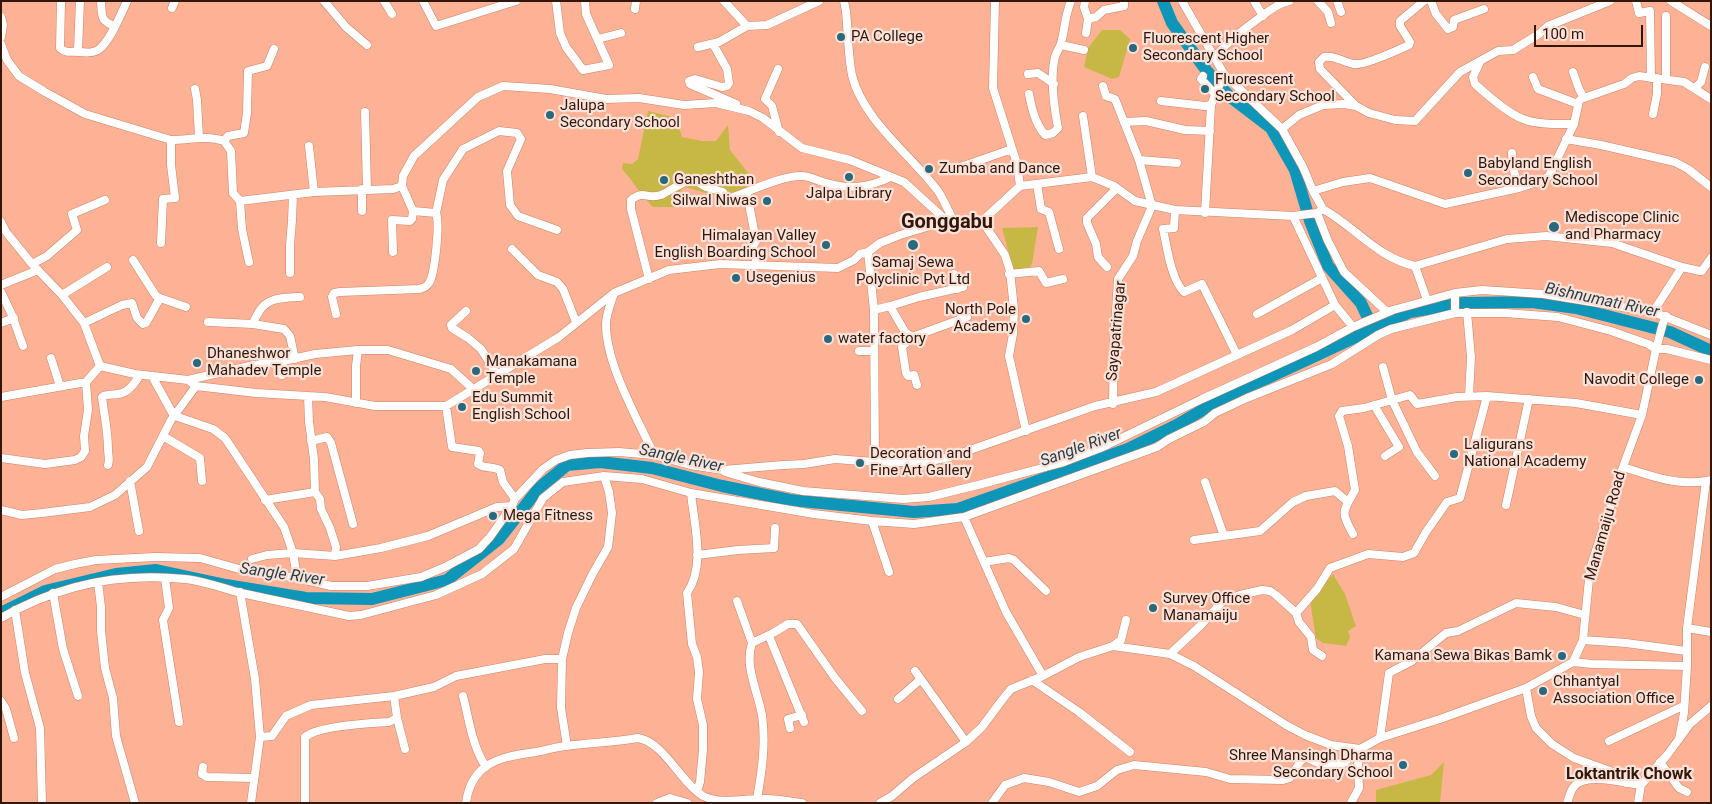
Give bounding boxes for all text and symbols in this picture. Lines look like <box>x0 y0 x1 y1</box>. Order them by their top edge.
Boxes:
scale bar <box>1537 15 1646 47</box>
text: 100 m <box>1542 25 1584 43</box>
place label: PA College <box>851 28 923 46</box>
place label: Fluorescent Higher Secondary School <box>1143 30 1269 65</box>
marker: PA College <box>835 31 847 43</box>
marker: Fluorescent Higher Secondary School <box>1127 42 1139 54</box>
place label: Fluorescent Secondary School <box>1215 71 1335 106</box>
marker: Fluorescent Secondary School <box>1199 83 1211 95</box>
place label: Jalupa Secondary School <box>560 97 680 132</box>
marker: Jalupa Secondary School <box>544 109 556 121</box>
place label: Babyland English Secondary School <box>1478 155 1598 190</box>
place label: Zumba and Dance <box>939 160 1060 178</box>
marker: Zumba and Dance <box>923 163 935 175</box>
marker: Babyland English Secondary School <box>1462 167 1474 179</box>
place label: Ganeshthan <box>674 171 754 189</box>
marker: Jalpa Library <box>843 171 855 183</box>
marker: Ganeshthan <box>658 174 670 186</box>
place label: Jalpa Library <box>806 185 892 203</box>
place label: Silwal Niwas <box>672 192 757 210</box>
marker: Silwal Niwas <box>761 195 773 207</box>
place label: Mediscope Clinic and Pharmacy <box>1565 209 1679 244</box>
district label: Gonggabu <box>901 211 993 235</box>
marker: Mediscope Clinic and Pharmacy <box>1547 220 1561 234</box>
place label: Himalayan Valley English Boarding School <box>654 227 816 262</box>
marker: Samaj Sewa Polyclinic Pvt Ltd <box>906 238 920 252</box>
marker: Himalayan Valley English Boarding School <box>820 239 832 251</box>
place label: Samaj Sewa Polyclinic Pvt Ltd <box>856 254 970 289</box>
place label: Usegenius <box>746 269 816 287</box>
marker: Usegenius <box>730 272 742 284</box>
street label: Sayapatrinagar <box>1104 280 1130 382</box>
water label: Bishnumati River <box>1543 280 1661 322</box>
place label: North Pole Academy <box>945 301 1016 336</box>
marker: North Pole Academy <box>1020 313 1032 325</box>
place label: water factory <box>838 330 926 348</box>
marker: water factory <box>822 333 834 345</box>
place label: Dhaneshwor Mahadev Temple <box>207 345 321 380</box>
place label: Manakamana Temple <box>486 353 577 388</box>
marker: Dhaneshwor Mahadev Temple <box>191 357 203 369</box>
marker: Manakamana Temple <box>470 365 482 377</box>
place label: Navodit College <box>1584 371 1689 389</box>
marker: Navodit College <box>1693 374 1705 386</box>
place label: Edu Summit English School <box>472 389 570 424</box>
marker: Edu Summit English School <box>456 401 468 413</box>
water label: Sangle River <box>1038 424 1124 472</box>
place label: Laligurans National Academy <box>1464 436 1586 471</box>
water label: Sangle River <box>637 441 725 477</box>
place label: Decoration and Fine Art Gallery <box>870 445 972 480</box>
marker: Laligurans National Academy <box>1448 448 1460 460</box>
marker: Decoration and Fine Art Gallery <box>854 457 866 469</box>
street label: Manamaiju Road <box>1582 469 1630 583</box>
place label: Mega Fitness <box>503 507 593 525</box>
marker: Mega Fitness <box>487 510 499 522</box>
water label: Sangle River <box>239 560 325 590</box>
place label: Survey Office Manamaiju <box>1163 590 1250 625</box>
marker: Survey Office Manamaiju <box>1147 602 1159 614</box>
place label: Kamana Sewa Bikas Bamk <box>1374 647 1552 665</box>
marker: Kamana Sewa Bikas Bamk <box>1556 650 1568 662</box>
place label: Chhantyal Association Office <box>1553 673 1675 708</box>
marker: Chhantyal Association Office <box>1537 685 1549 697</box>
place label: Shree Mansingh Dharma Secondary School <box>1229 747 1393 782</box>
marker: Shree Mansingh Dharma Secondary School <box>1397 759 1409 771</box>
district label: Loktantrik Chowk <box>1566 765 1692 785</box>

